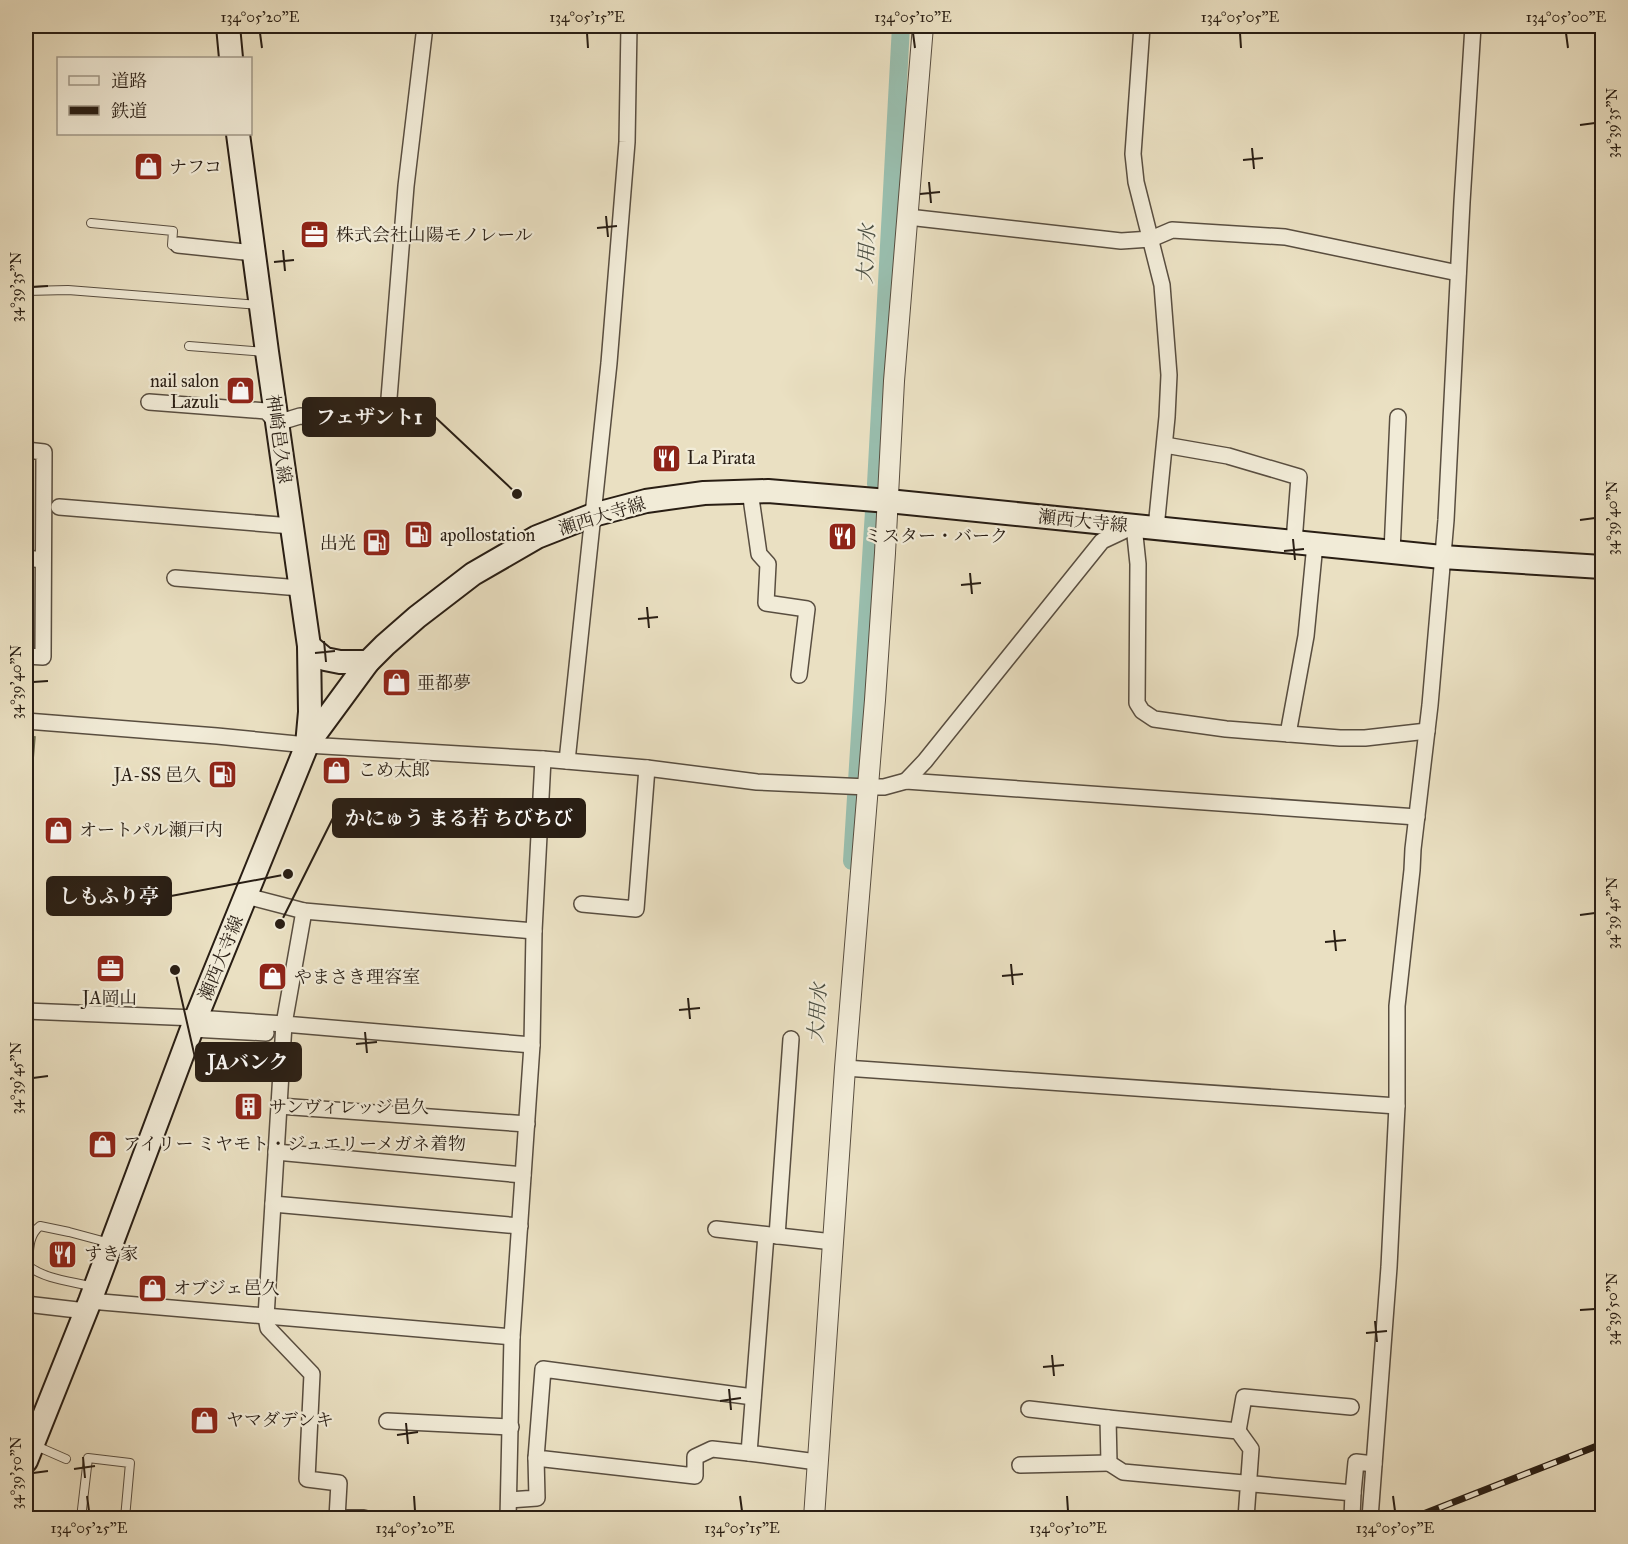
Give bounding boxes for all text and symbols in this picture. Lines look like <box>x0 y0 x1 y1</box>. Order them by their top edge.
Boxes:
text: 134°05'20"E <box>220 8 300 26</box>
text: 134°05'15"E <box>549 8 625 26</box>
text: 134°05'10"E <box>874 8 952 26</box>
text: 134°05'05"E <box>1201 8 1280 26</box>
text: 134°05'00"E <box>1526 8 1606 26</box>
legend <box>57 57 252 135</box>
text: 道路 <box>111 70 147 92</box>
text: 34°39'35"N <box>1603 88 1621 158</box>
text: 鉄道 <box>111 100 147 122</box>
shop icon: ナフコ <box>132 151 164 183</box>
place label: ナフコ <box>169 156 222 178</box>
office icon: 株式会社山陽モノレール <box>299 219 331 251</box>
water label: 大用水 <box>852 221 880 285</box>
place label: 株式会社山陽モノレール <box>336 224 533 246</box>
text: 34°39'35"N <box>7 252 25 322</box>
place label: nail salon Lazuli <box>150 370 219 413</box>
shop icon: nail salon Lazuli <box>224 375 256 407</box>
street label: 神崎邑久線 <box>262 393 296 485</box>
callout: フェザント1 <box>303 398 435 436</box>
text: フェザント1 <box>316 405 422 429</box>
restaurant icon: La Pirata <box>650 442 682 474</box>
place label: La Pirata <box>687 447 756 469</box>
text: 34°39'40"N <box>1603 481 1621 555</box>
street label: 瀬西大寺線 <box>556 492 648 540</box>
street label: 瀬西大寺線 <box>1037 505 1129 537</box>
fuel station icon: apollostation <box>403 519 435 551</box>
restaurant icon: ミスター・バーク <box>827 520 859 552</box>
place label: apollostation <box>440 524 536 546</box>
place label: ミスター・バーク <box>864 525 1008 547</box>
fuel station icon: 出光 <box>361 527 393 559</box>
place label: 出光 <box>320 532 356 554</box>
text: 34°39'40"N <box>7 645 25 719</box>
shop icon: 亜都夢 <box>380 667 412 699</box>
place label: 亜都夢 <box>417 672 471 694</box>
shop icon: こめ太郎 <box>321 754 353 786</box>
fuel station icon: JA-SS 邑久 <box>206 759 238 791</box>
place label: こめ太郎 <box>358 759 430 781</box>
place label: JA-SS 邑久 <box>112 764 201 787</box>
callout: かにゅう まる若 ちびちび <box>333 799 585 837</box>
text: かにゅう まる若 ちびちび <box>345 806 573 830</box>
shop icon: オートパル瀬戸内 <box>42 814 74 846</box>
place label: オートパル瀬戸内 <box>79 819 223 841</box>
text: 34°39'45"N <box>1603 876 1621 949</box>
callout: しもふり亭 <box>47 877 171 915</box>
text: しもふり亭 <box>59 884 159 908</box>
street label: 瀬西大寺線 <box>194 912 248 1004</box>
office icon: JA岡山 <box>94 953 126 985</box>
shop icon: やまさき理容室 <box>257 961 289 993</box>
place label: やまさき理容室 <box>294 966 420 988</box>
water label: 大用水 <box>803 980 831 1044</box>
place label: JA岡山 <box>80 987 138 1010</box>
text: 34°39'45"N <box>7 1041 25 1114</box>
callout: JAバンク <box>196 1043 301 1081</box>
text: JAバンク <box>205 1050 289 1076</box>
building icon: サンヴィレッジ邑久 <box>232 1091 264 1123</box>
place label: サンヴィレッジ邑久 <box>269 1096 429 1118</box>
shop icon: アイリー ミヤモト・ジュエリーメガネ着物 <box>86 1128 118 1160</box>
place label: アイリー ミヤモト・ジュエリーメガネ着物 <box>123 1133 466 1155</box>
restaurant icon: すき家 <box>47 1238 79 1270</box>
place label: すき家 <box>84 1243 138 1265</box>
shop icon: オブジェ邑久 <box>136 1272 168 1304</box>
text: 34°39'50"N <box>1603 1272 1621 1346</box>
place label: オブジェ邑久 <box>173 1277 279 1299</box>
shop icon: ヤマダデンキ <box>189 1404 221 1436</box>
place label: ヤマダデンキ <box>226 1409 334 1431</box>
text: 34°39'50"N <box>7 1436 25 1510</box>
text: 134°05'25"E <box>50 1519 128 1537</box>
text: 134°05'20"E <box>375 1519 455 1537</box>
text: 134°05'15"E <box>704 1519 780 1537</box>
text: 134°05'10"E <box>1029 1519 1107 1537</box>
text: 134°05'05"E <box>1356 1519 1435 1537</box>

